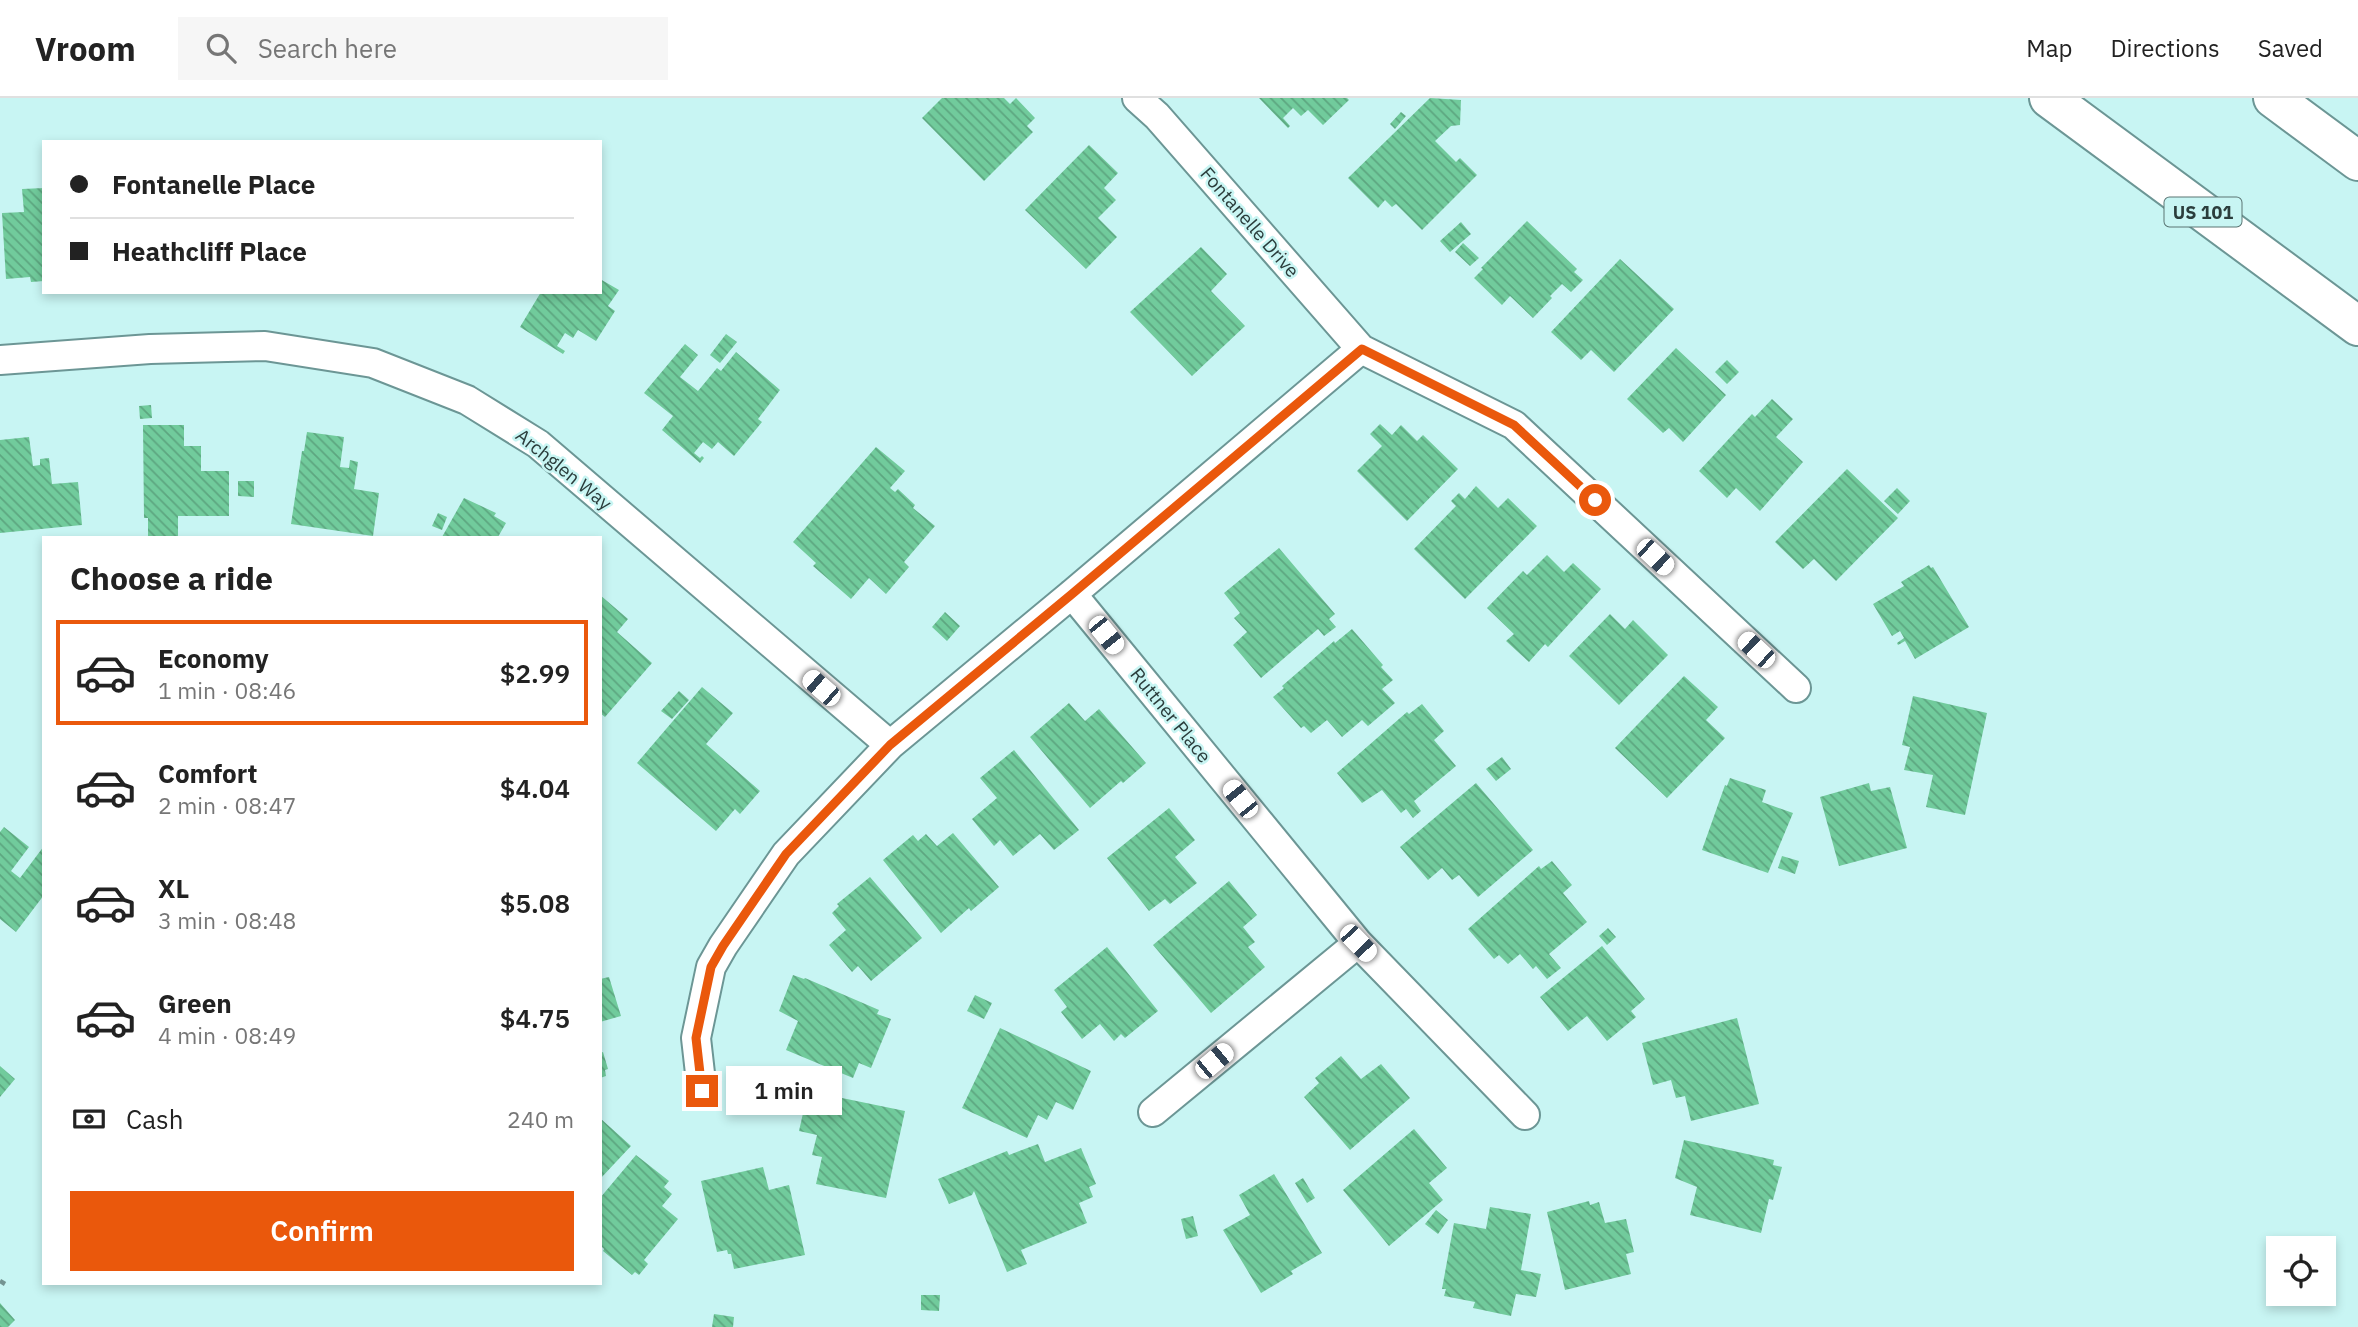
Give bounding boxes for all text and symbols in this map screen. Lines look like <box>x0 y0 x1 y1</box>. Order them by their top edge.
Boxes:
search box <box>178 17 668 80</box>
text: Vroom <box>35 27 136 70</box>
icon: search <box>202 29 240 67</box>
text: Search here <box>258 31 397 65</box>
text: Map <box>2026 32 2072 64</box>
text: Directions <box>2110 32 2220 64</box>
text: Saved <box>2258 32 2323 64</box>
street label: Fontanelle Drive <box>1195 162 1305 282</box>
text: Fontanelle Place <box>112 167 315 201</box>
road number: US 101 <box>2164 198 2242 226</box>
text: Heathcliff Place <box>112 234 307 268</box>
street label: Archglen Way <box>511 423 617 515</box>
route start <box>1579 484 1611 516</box>
car <box>1633 535 1678 579</box>
text: Choose a ride <box>70 557 273 599</box>
car <box>1085 612 1128 658</box>
car <box>1734 628 1779 672</box>
icon: car <box>74 641 137 704</box>
text: Economy <box>158 641 269 675</box>
text: $2.99 <box>500 656 570 690</box>
street label: Ruttner Place <box>1125 663 1217 767</box>
car <box>799 666 844 710</box>
text: 1 min · 08:46 <box>158 675 296 705</box>
icon: car <box>74 756 137 819</box>
text: Comfort <box>158 756 257 790</box>
text: $4.04 <box>500 771 570 805</box>
car <box>1219 776 1262 822</box>
text: 2 min · 08:47 <box>158 790 296 820</box>
icon: car <box>74 871 137 934</box>
text: XL <box>158 871 189 905</box>
text: $5.08 <box>500 886 570 920</box>
text: 3 min · 08:48 <box>158 905 296 935</box>
car <box>1336 921 1381 965</box>
icon: car <box>74 986 137 1049</box>
text: Green <box>158 986 232 1020</box>
text: $4.75 <box>500 1001 570 1035</box>
text: 4 min · 08:49 <box>158 1020 296 1050</box>
car <box>1192 1039 1237 1083</box>
callout: 1 min <box>726 1066 842 1116</box>
route end <box>686 1075 718 1107</box>
text: 1 min <box>754 1075 814 1105</box>
icon: cash <box>70 1100 108 1138</box>
text: Cash <box>126 1102 183 1136</box>
text: 240 m <box>507 1104 574 1134</box>
button: Confirm <box>70 1191 574 1271</box>
map controls <box>2266 1236 2336 1306</box>
button: locate <box>2266 1236 2336 1306</box>

